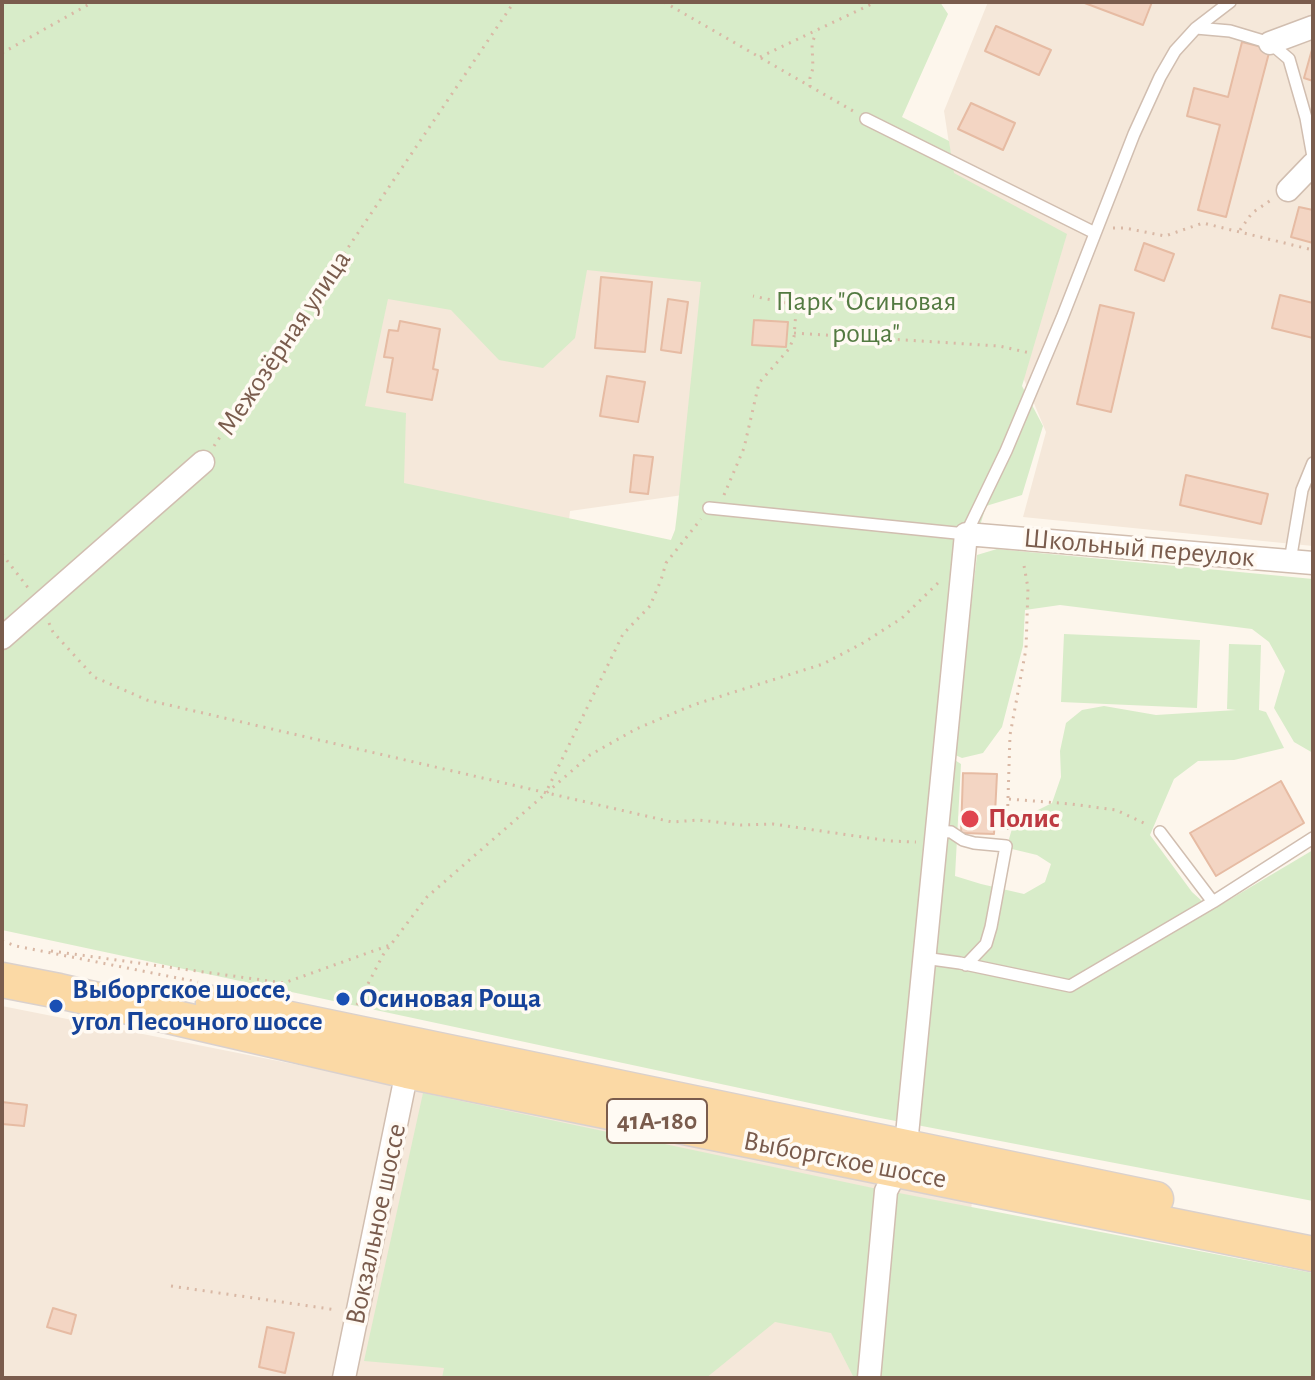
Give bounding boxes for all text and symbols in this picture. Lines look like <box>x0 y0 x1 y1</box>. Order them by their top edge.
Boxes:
street label: Межозёрная улица <box>210 244 358 442</box>
park label: Парк "Осиновая роща" <box>776 285 956 351</box>
street label: Школьный переулок <box>1022 521 1256 575</box>
place label: Полис <box>988 802 1060 836</box>
marker: Полис <box>959 808 981 830</box>
place label: Выборгское шоссе, угол Песочного шоссе <box>72 973 323 1039</box>
place label: Осиновая Роща <box>359 982 541 1016</box>
marker: Осиновая Роща <box>334 990 352 1008</box>
marker: Выборгское шоссе, угол Песочного шоссе <box>47 997 65 1015</box>
road number: 41А-180 <box>607 1099 707 1143</box>
street label: Вокзальное шоссе <box>338 1120 414 1328</box>
street label: Выборгское шоссе <box>740 1124 950 1196</box>

